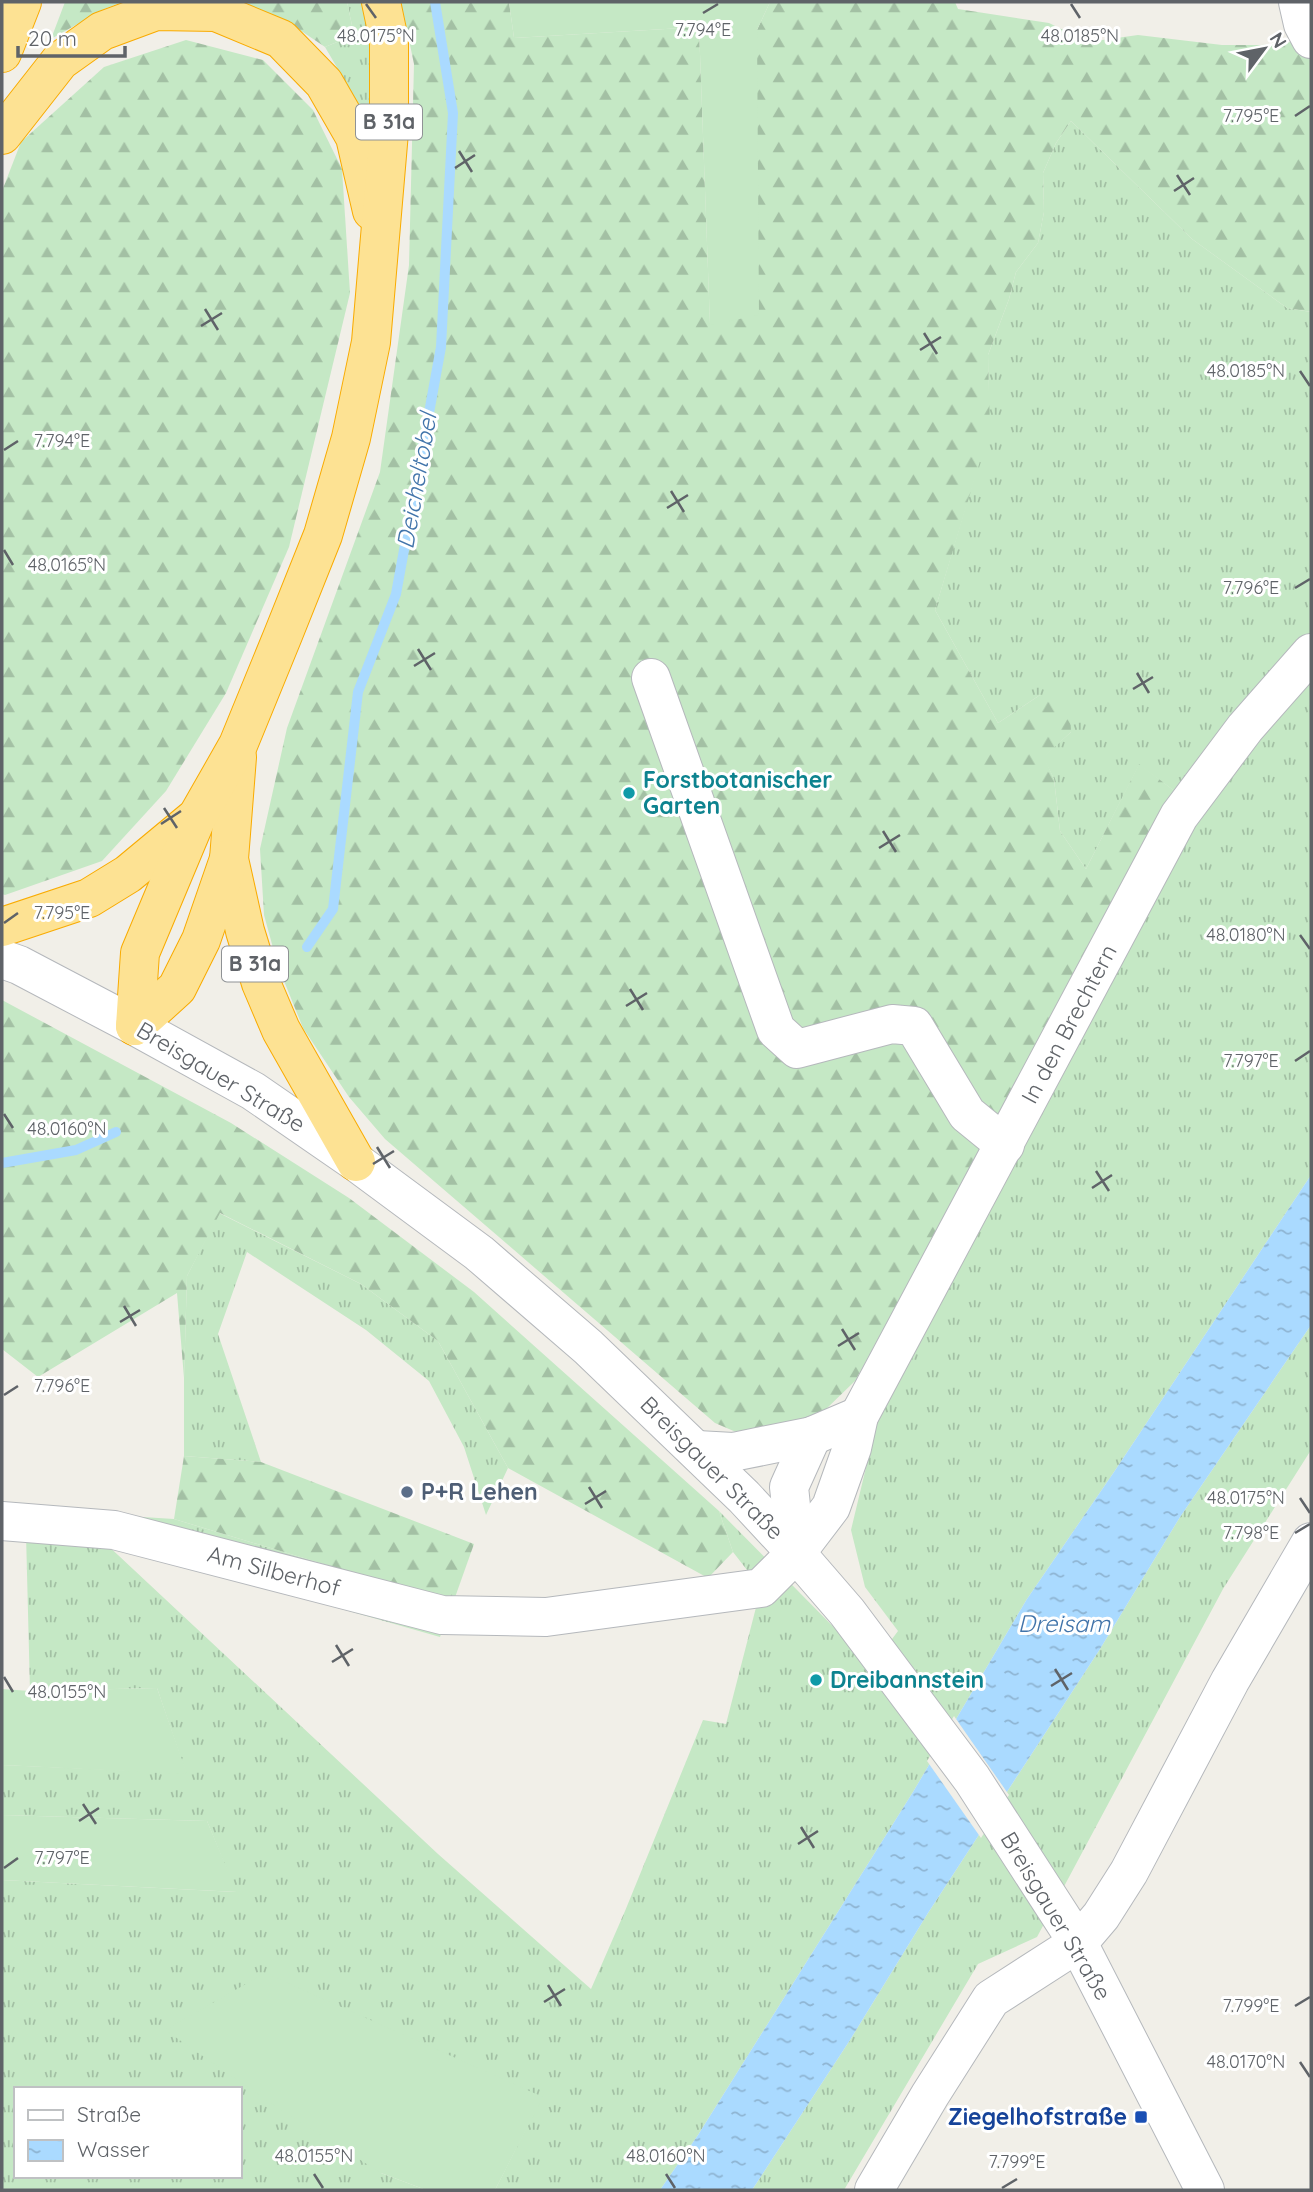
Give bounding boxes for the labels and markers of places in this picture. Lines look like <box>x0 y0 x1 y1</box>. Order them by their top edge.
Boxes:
place label: Forstbotanischer Garten <box>643 765 832 820</box>
marker: Forstbotanischer Garten <box>621 785 637 801</box>
place label: P+R Lehen <box>421 1477 538 1506</box>
marker: P+R Lehen <box>399 1484 415 1500</box>
place label: Dreibannstein <box>830 1665 984 1694</box>
marker: Dreibannstein <box>808 1672 824 1688</box>
place label: Ziegelhofstraße <box>948 2102 1127 2131</box>
marker: Ziegelhofstraße <box>1133 2109 1149 2125</box>

